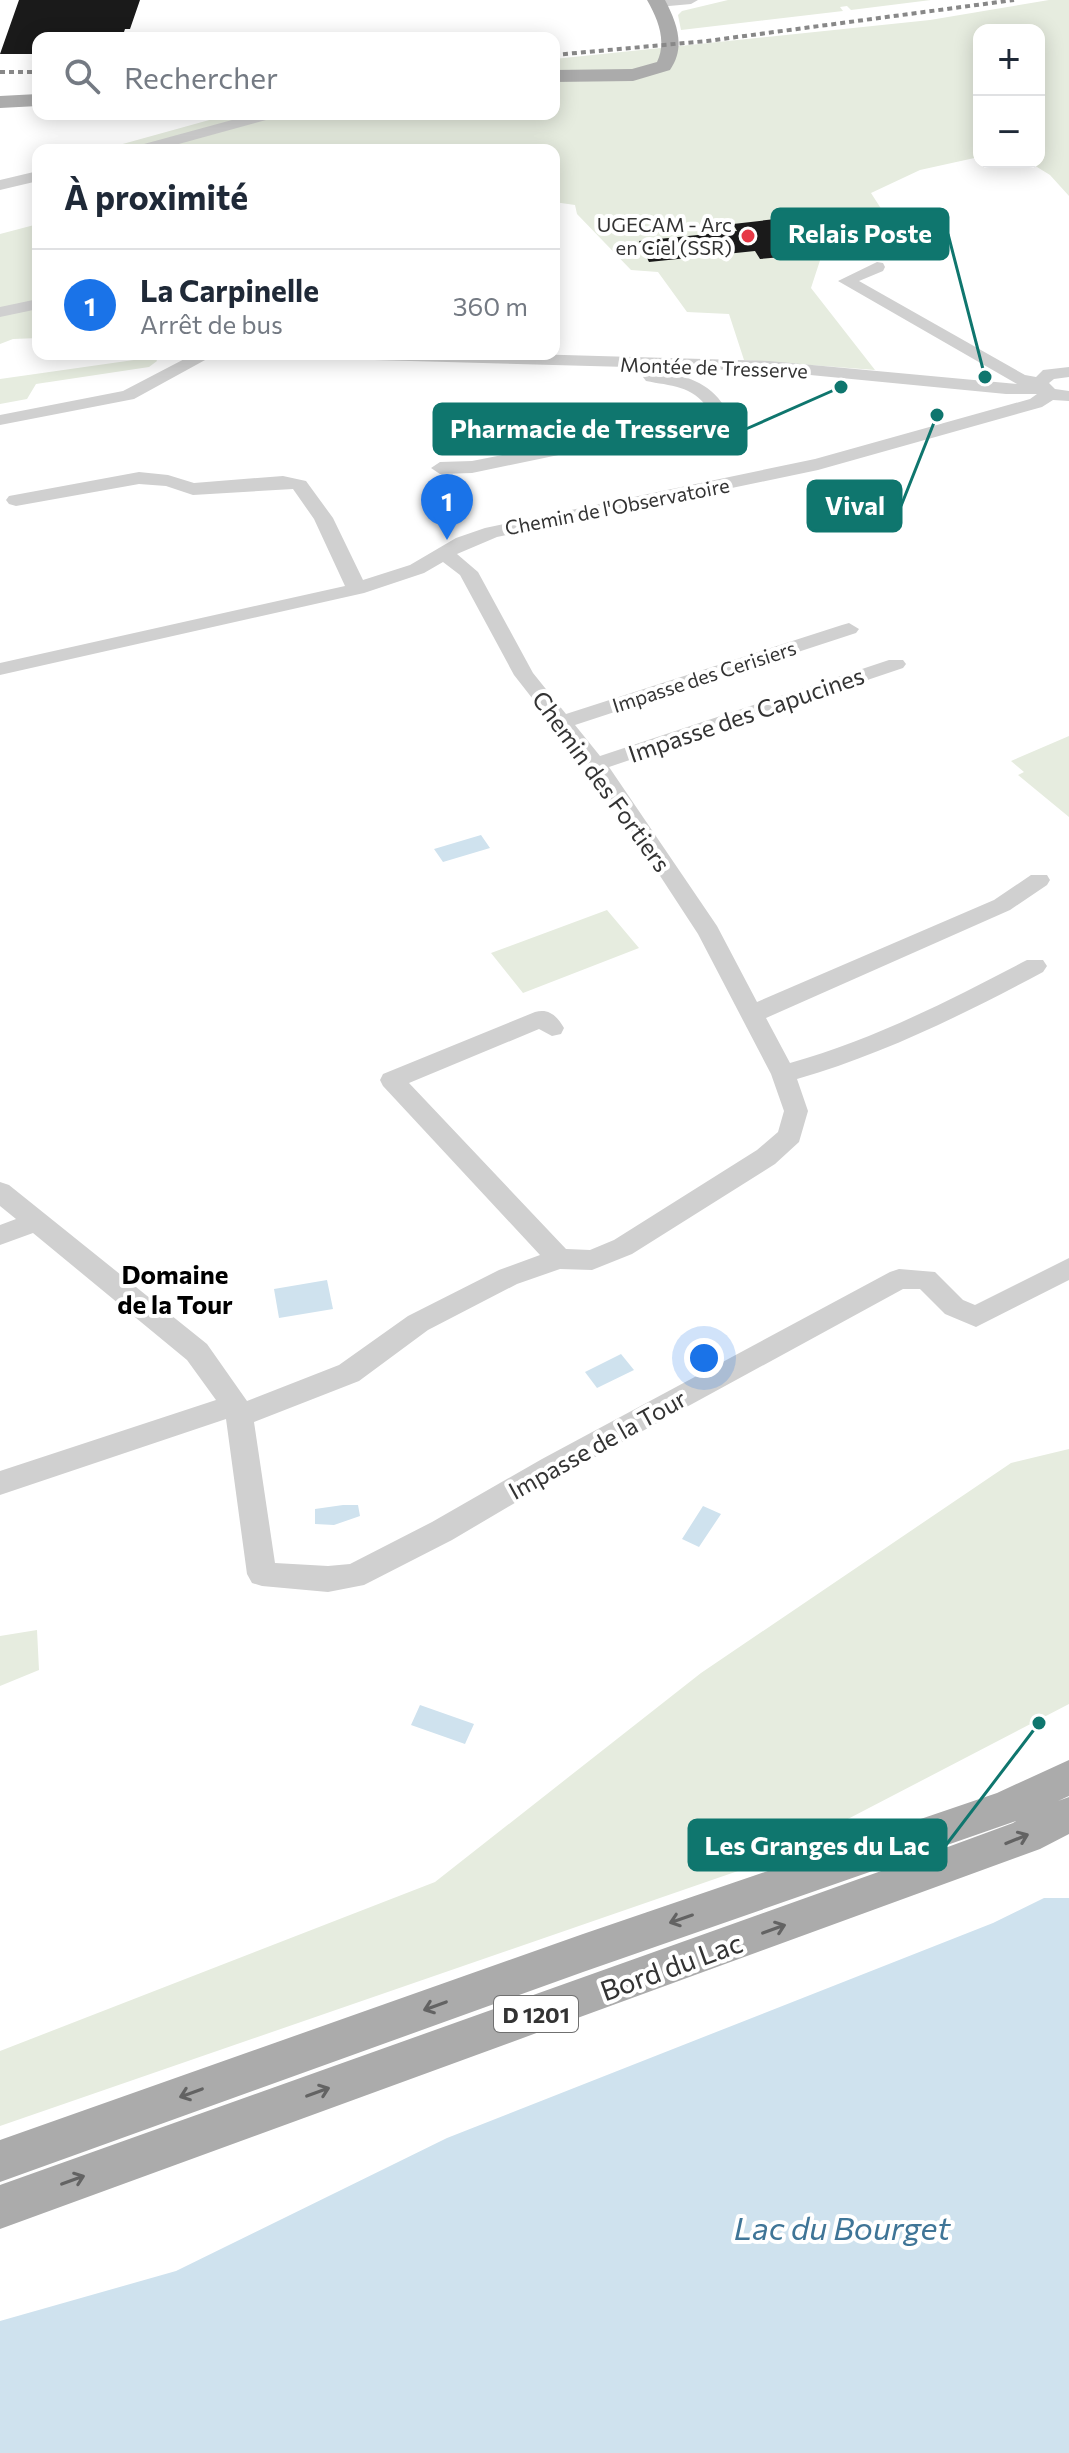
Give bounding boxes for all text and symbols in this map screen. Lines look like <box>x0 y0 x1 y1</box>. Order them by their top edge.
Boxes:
map controls <box>973 24 1045 168</box>
button: + <box>973 24 1045 96</box>
search box <box>32 32 560 120</box>
icon: search <box>60 54 104 98</box>
text: Rechercher <box>124 58 278 95</box>
button: − <box>973 96 1045 168</box>
text: À proximité <box>64 175 248 217</box>
callout: Relais Poste <box>772 209 948 259</box>
place label: UGECAM - Arc en Ciel (SSR) <box>597 212 732 259</box>
text: Relais Poste <box>788 217 932 248</box>
marker: UGECAM - Arc en Ciel (SSR) <box>739 227 757 245</box>
text: La Carpinelle <box>140 271 319 308</box>
text: 1 <box>84 290 96 321</box>
text: 360 m <box>453 290 528 321</box>
text: Arrêt de bus <box>140 308 283 339</box>
street label: Montée de Tresserve <box>620 352 808 382</box>
callout: Pharmacie de Tresserve <box>434 404 746 454</box>
text: Pharmacie de Tresserve <box>450 412 730 443</box>
street label: Chemin de l'Observatoire <box>503 472 731 540</box>
pin: 1 <box>421 474 473 540</box>
callout: Vival <box>808 481 901 531</box>
text: Vival <box>825 489 885 520</box>
street label: Impasse des Cerisiers <box>609 635 799 717</box>
street label: Impasse des Capucines <box>624 660 868 768</box>
street label: Chemin des Fortiers <box>527 685 677 877</box>
district label: Domaine de la Tour <box>117 1258 233 1319</box>
your location <box>684 1338 724 1378</box>
street label: Impasse de la Tour <box>503 1383 691 1505</box>
callout: Les Granges du Lac <box>689 1820 946 1870</box>
text: Les Granges du Lac <box>704 1829 930 1860</box>
one-way arrow <box>1004 1830 1029 1845</box>
one-way arrow <box>668 1913 693 1928</box>
one-way arrow <box>761 1921 785 1935</box>
street label: Bord du Lac <box>595 1925 747 2007</box>
road number: D 1201 <box>494 1996 578 2032</box>
one-way arrow <box>423 1999 448 2014</box>
one-way arrow <box>305 2084 330 2099</box>
one-way arrow <box>179 2087 203 2101</box>
one-way arrow <box>61 2172 85 2186</box>
water label: Lac du Bourget <box>734 2207 951 2247</box>

